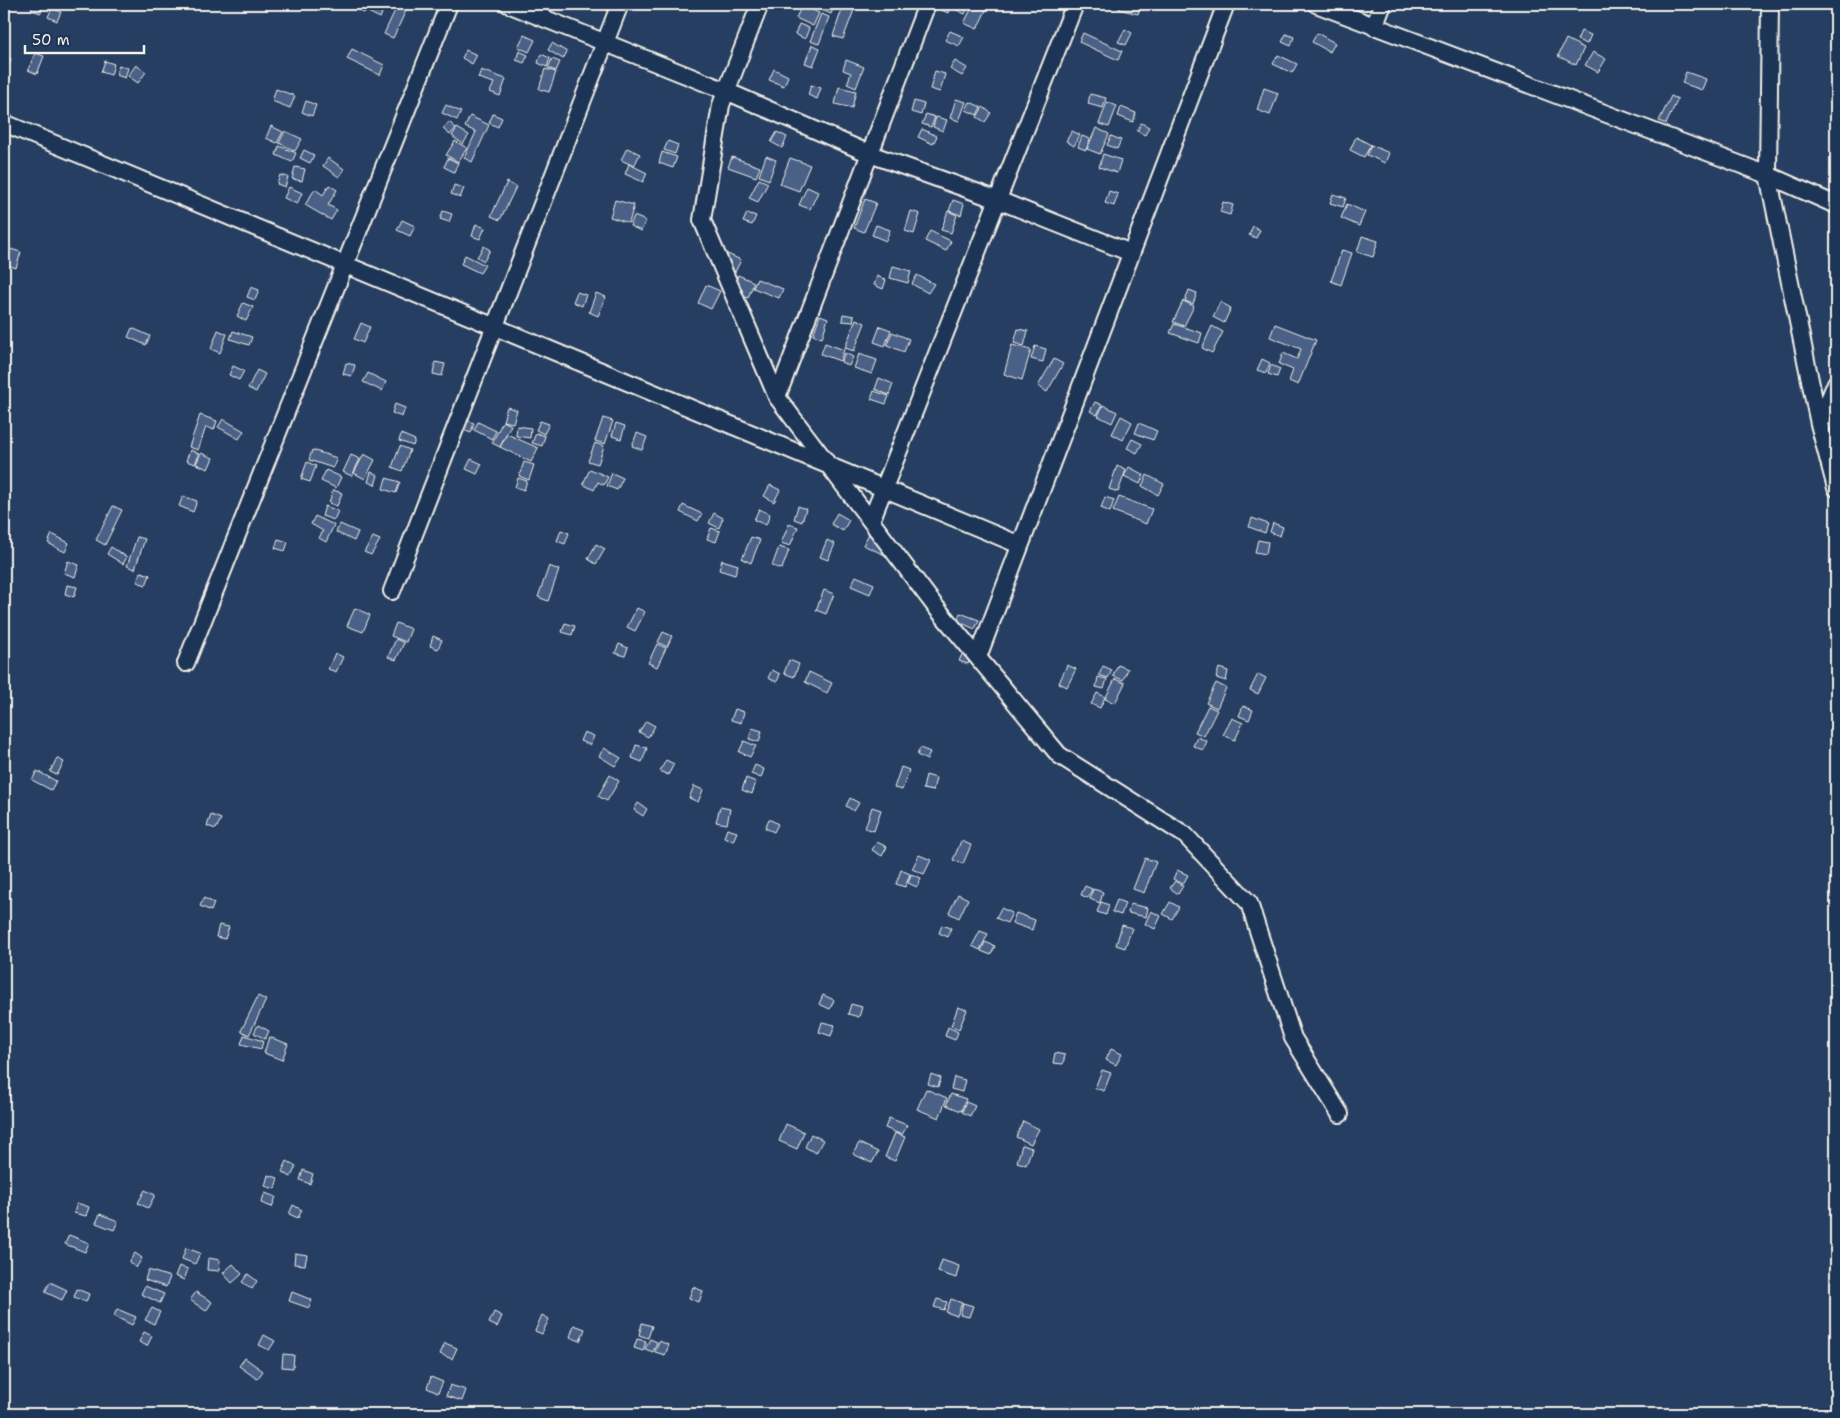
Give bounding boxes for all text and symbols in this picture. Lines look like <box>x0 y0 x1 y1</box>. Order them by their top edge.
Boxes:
scale bar <box>25 22 144 54</box>
text: 50 m <box>32 30 70 50</box>

